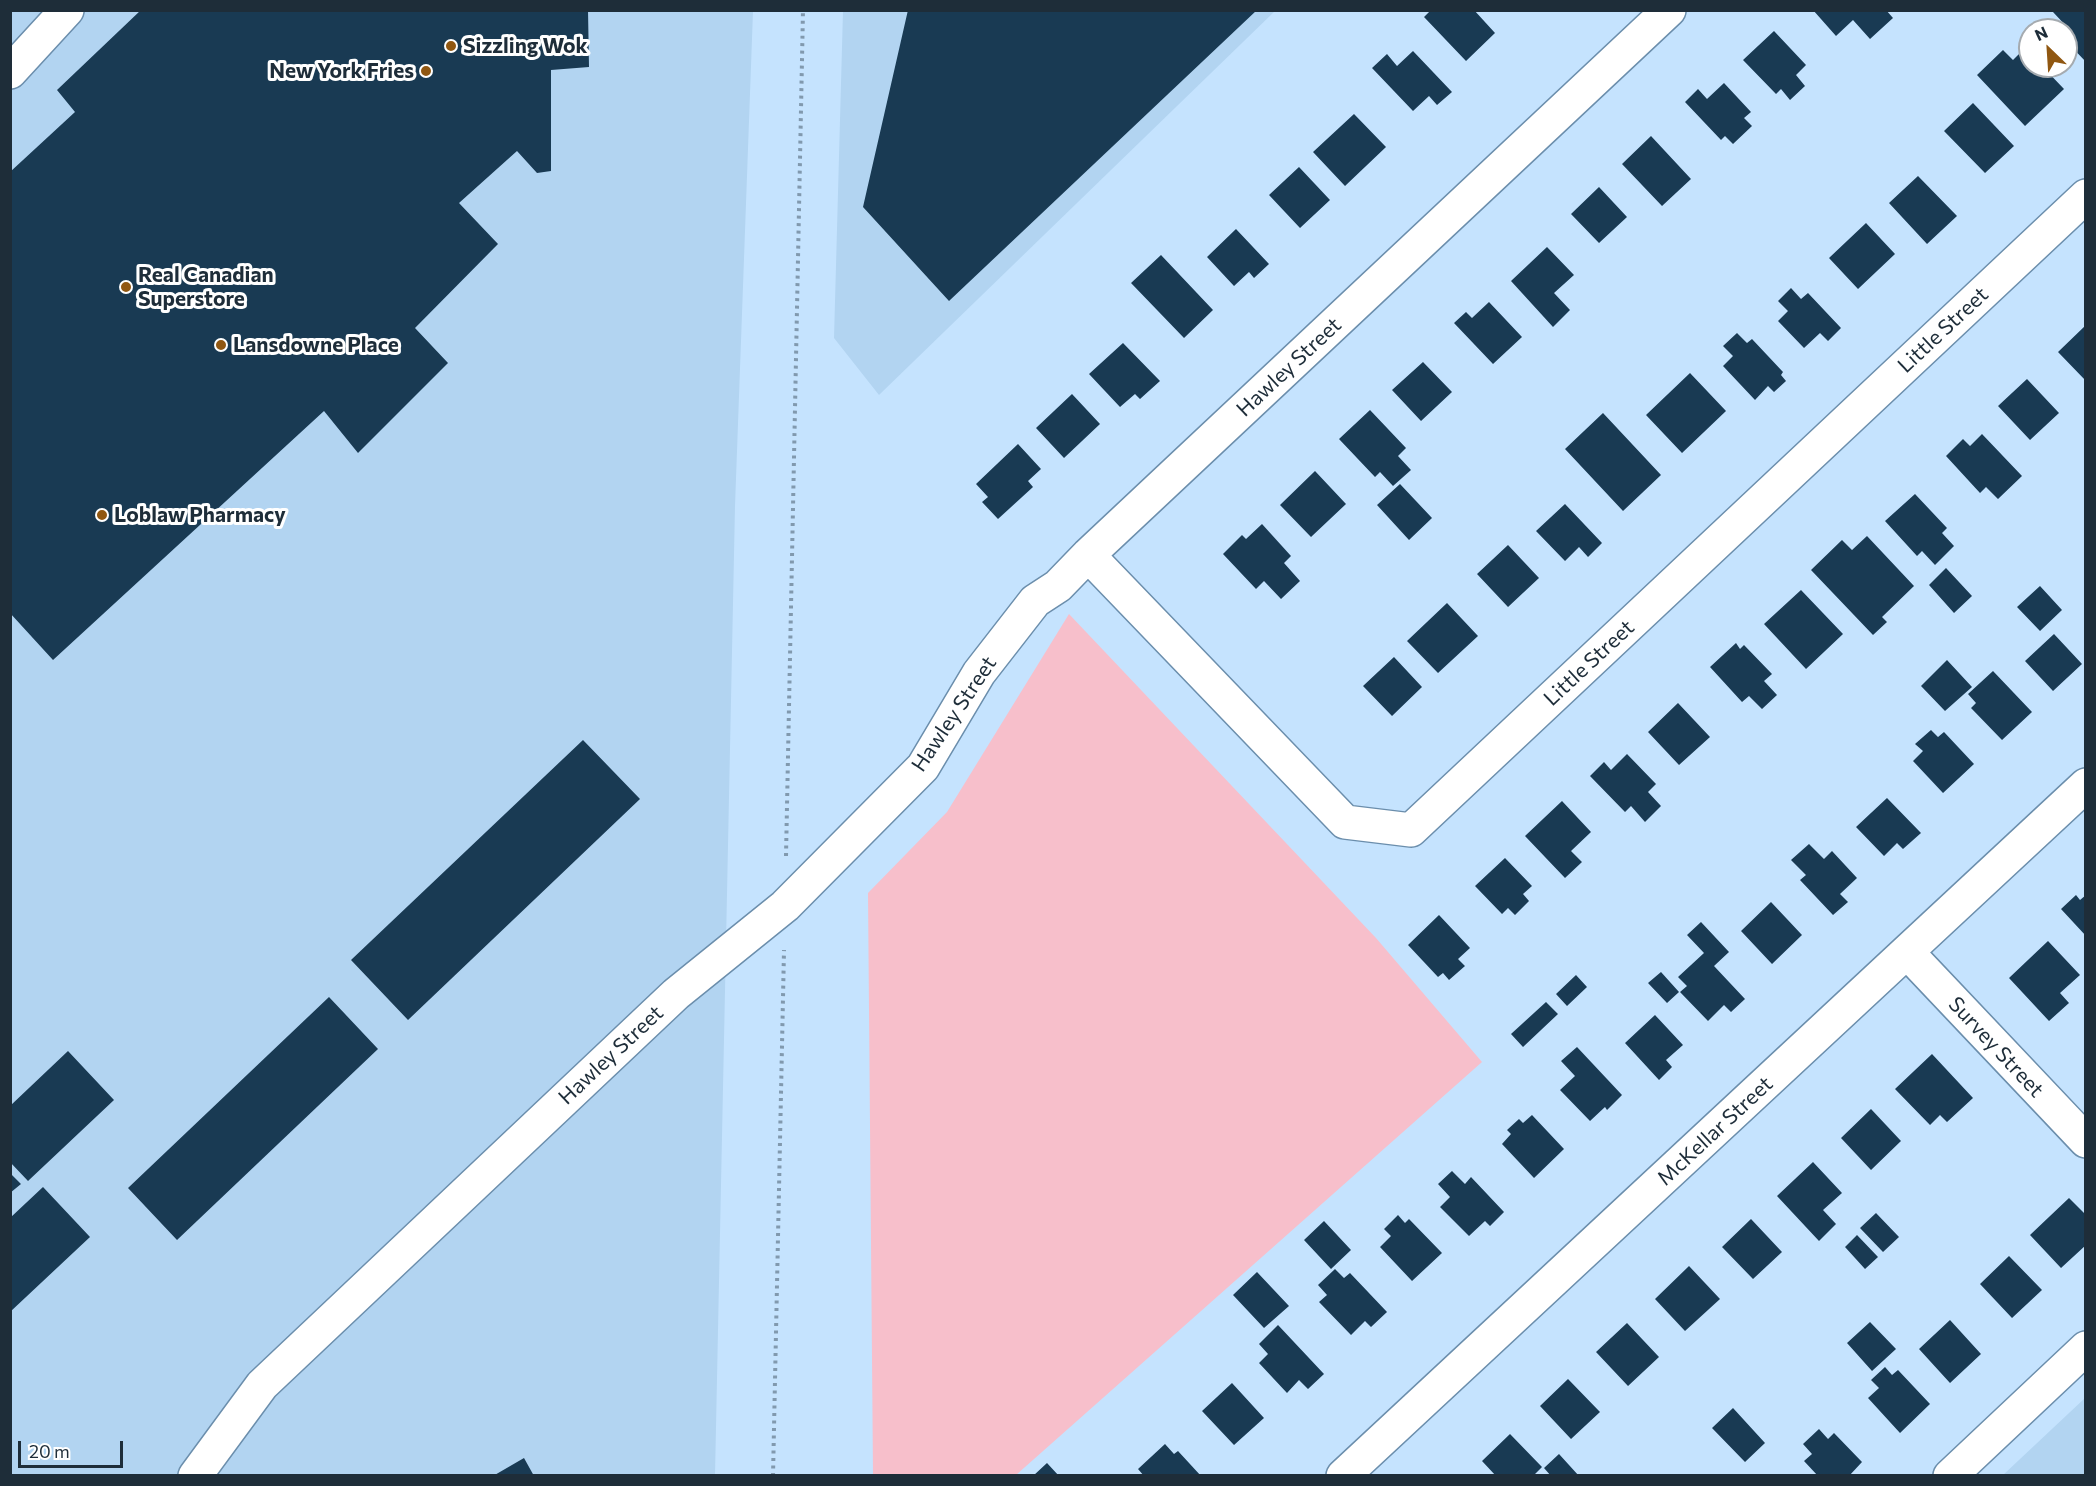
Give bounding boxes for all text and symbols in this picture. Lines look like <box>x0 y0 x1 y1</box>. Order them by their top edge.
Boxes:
north arrow <box>2018 18 2078 78</box>
text: N <box>2032 22 2050 44</box>
place label: Sizzling Wok <box>463 33 587 59</box>
marker: Sizzling Wok <box>444 39 458 53</box>
place label: New York Fries <box>269 58 414 84</box>
marker: New York Fries <box>419 64 433 78</box>
place label: Real Canadian Superstore <box>138 262 274 312</box>
marker: Real Canadian Superstore <box>119 280 133 294</box>
street label: Little Street <box>1893 282 1993 378</box>
street label: Hawley Street <box>1232 312 1346 422</box>
place label: Lansdowne Place <box>233 332 399 358</box>
marker: Lansdowne Place <box>214 338 228 352</box>
place label: Loblaw Pharmacy <box>114 502 286 528</box>
marker: Loblaw Pharmacy <box>95 508 109 522</box>
street label: Little Street <box>1539 615 1639 711</box>
street label: Hawley Street <box>906 652 1002 776</box>
street label: Survey Street <box>1943 992 2049 1102</box>
street label: Hawley Street <box>554 1000 668 1110</box>
street label: McKellar Street <box>1652 1071 1778 1191</box>
scale bar <box>21 1429 126 1467</box>
text: 20 m <box>29 1440 70 1462</box>

